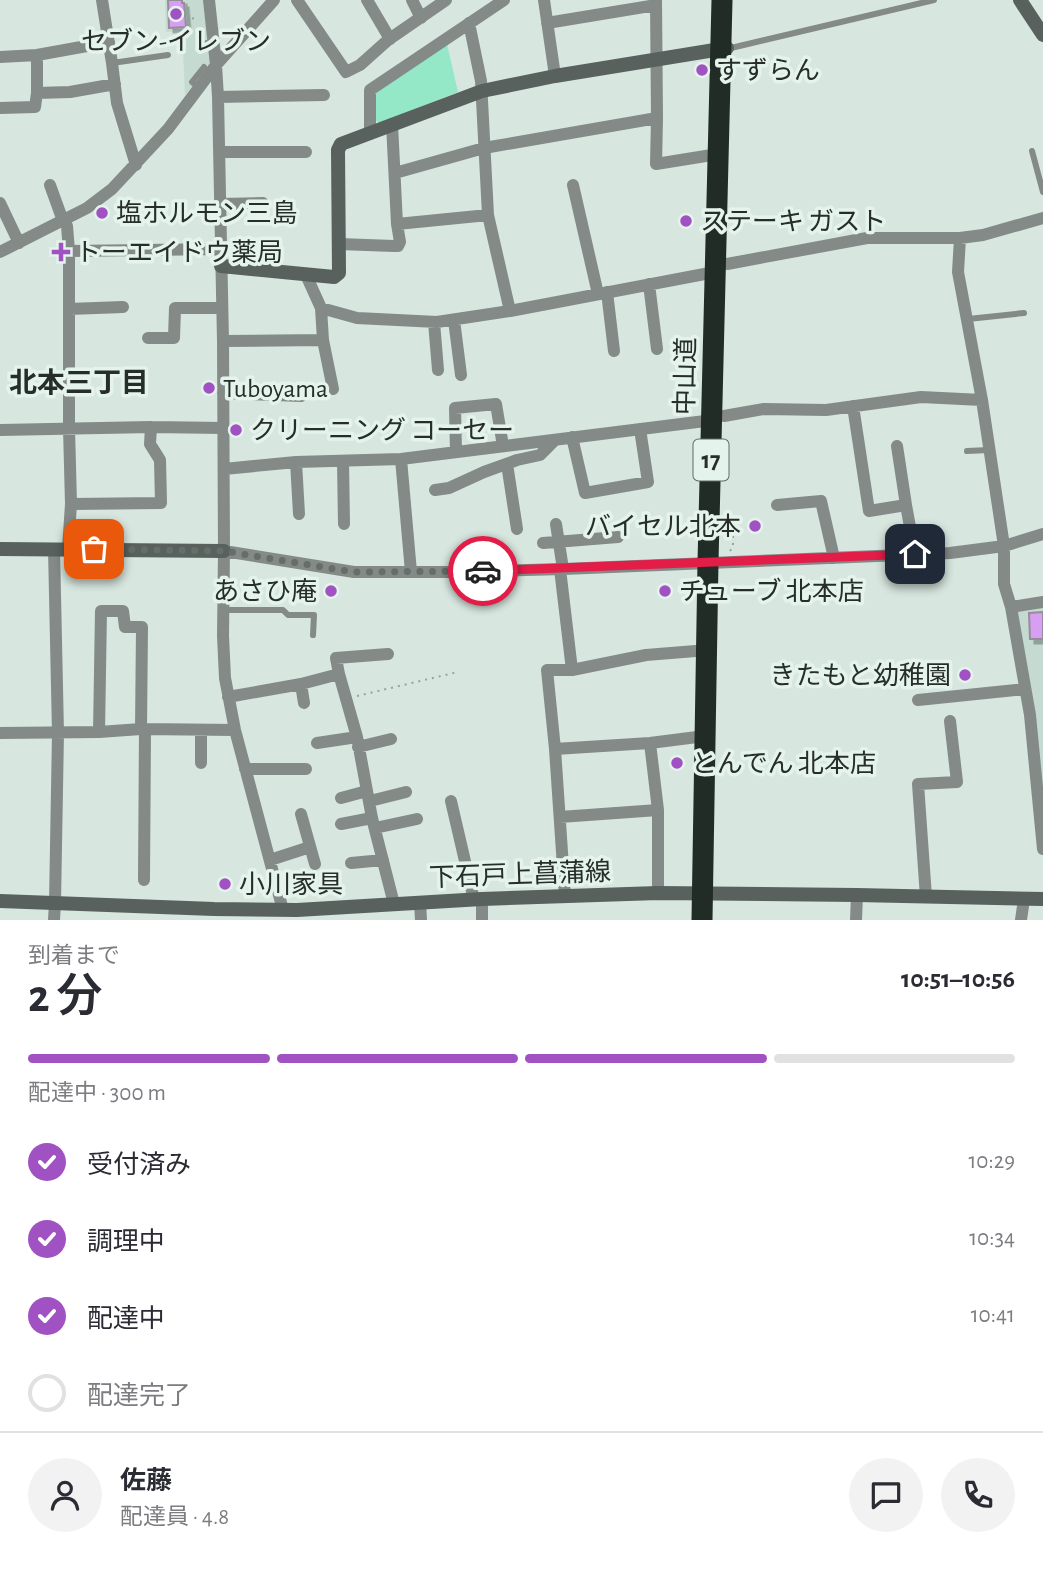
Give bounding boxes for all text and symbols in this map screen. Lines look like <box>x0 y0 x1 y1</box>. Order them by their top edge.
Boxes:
marker: セブン-イレブン <box>168 6 184 22</box>
place label: セブン-イレブン <box>81 27 271 55</box>
place label: すずらん <box>716 57 820 84</box>
marker: すずらん <box>694 62 710 78</box>
place label: 塩ホルモン三島 <box>116 199 298 227</box>
marker: 塩ホルモン三島 <box>94 205 110 221</box>
place label: ステーキ ガスト <box>700 208 886 235</box>
marker: ステーキ ガスト <box>678 213 694 229</box>
place label: トーエイドウ薬局 <box>75 239 283 266</box>
marker: トーエイドウ薬局 <box>53 244 69 260</box>
street label: 中山道 <box>671 337 700 415</box>
district label: 北本三丁目 <box>9 368 149 398</box>
place label: Tuboyama <box>223 376 328 402</box>
marker: Tuboyama <box>201 380 217 396</box>
place label: クリーニング コーセー <box>250 416 514 444</box>
marker: クリーニング コーセー <box>228 422 244 438</box>
road number: 17 <box>694 439 728 480</box>
place label: バイセル北本 <box>585 513 741 540</box>
marker: バイセル北本 <box>747 518 763 534</box>
pin <box>64 519 124 579</box>
pin <box>885 524 945 584</box>
icon: bag <box>75 530 113 568</box>
icon: home <box>896 535 934 573</box>
courier <box>448 536 518 606</box>
icon: car <box>464 552 502 590</box>
place label: あさひ庵 <box>213 577 317 605</box>
place label: チューブ 北本店 <box>679 577 864 605</box>
marker: あさひ庵 <box>323 583 339 599</box>
marker: チューブ 北本店 <box>657 583 673 599</box>
place label: きたもと幼稚園 <box>770 661 951 689</box>
marker: きたもと幼稚園 <box>957 667 973 683</box>
place label: とんでん 北本店 <box>691 750 876 777</box>
marker: とんでん 北本店 <box>669 755 685 771</box>
street label: 下石戸上菖蒲線 <box>429 858 611 891</box>
place label: 小川家具 <box>239 871 343 898</box>
marker: 小川家具 <box>217 876 233 892</box>
text: 到着まで <box>28 945 120 968</box>
text: 10:51–10:56 <box>901 966 1015 992</box>
text: 2 分 <box>28 974 103 1020</box>
text: 配達中 · 300 m <box>28 1082 166 1105</box>
icon: check <box>28 1143 66 1181</box>
text: 10:29 <box>968 1150 1015 1173</box>
text: 受付済み <box>87 1152 191 1178</box>
icon: check <box>28 1220 66 1258</box>
text: 10:34 <box>969 1227 1015 1250</box>
text: 調理中 <box>87 1229 165 1255</box>
icon: check <box>28 1297 66 1335</box>
text: 10:41 <box>971 1304 1015 1327</box>
text: 配達中 <box>87 1306 165 1332</box>
text: 配達完了 <box>87 1383 191 1409</box>
button: person <box>28 1458 102 1532</box>
button: chat <box>849 1458 923 1532</box>
button: phone <box>941 1458 1015 1532</box>
text: 佐藤 <box>120 1468 172 1494</box>
text: 配達員 · 4.8 <box>120 1506 229 1529</box>

